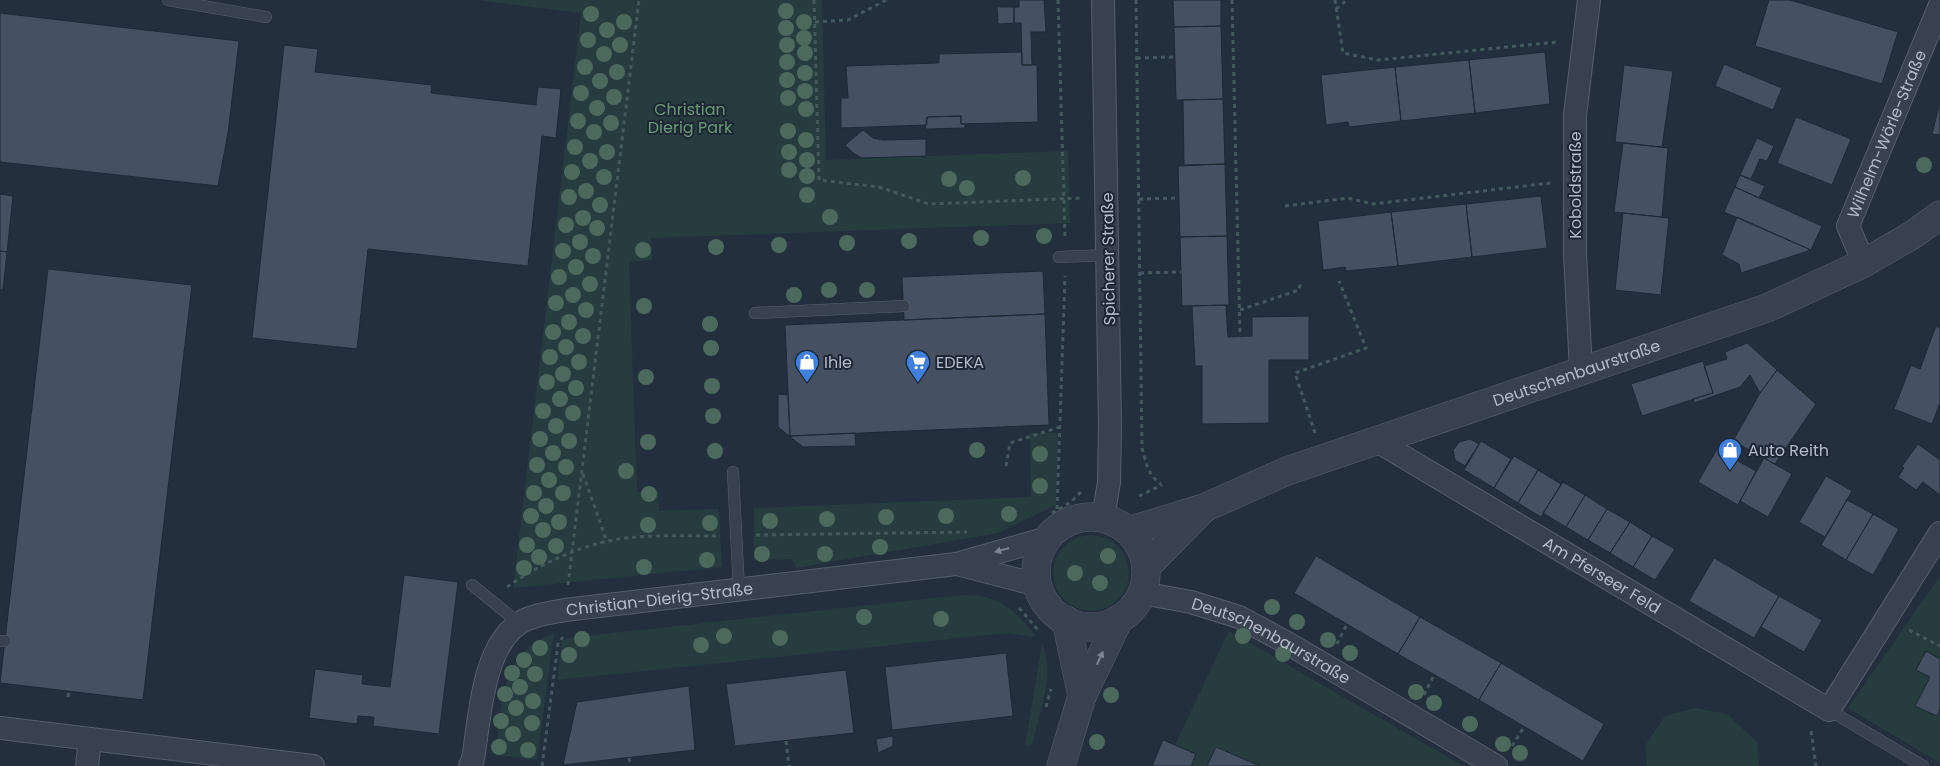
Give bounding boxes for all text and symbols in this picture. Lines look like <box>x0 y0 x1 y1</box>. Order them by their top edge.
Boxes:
street label: Wilhelm-Wörle-Straße <box>1842 46 1932 222</box>
park label: Christian Dierig Park <box>648 98 733 139</box>
street label: Koboldstraße <box>1564 131 1587 239</box>
street label: Spicherer Straße <box>1096 192 1121 326</box>
street label: Deutschenbaurstraße <box>1490 334 1664 412</box>
shop icon: Ihle <box>794 349 820 383</box>
supermarket icon: EDEKA <box>905 349 931 383</box>
place label: Ihle <box>824 351 852 374</box>
place label: EDEKA <box>936 351 984 374</box>
shop icon: Auto Reith <box>1717 437 1743 471</box>
place label: Auto Reith <box>1748 439 1829 462</box>
street label: Am Pferseer Feld <box>1539 531 1665 619</box>
one-way arrow <box>994 547 1009 555</box>
street label: Christian-Dierig-Straße <box>565 577 754 622</box>
street label: Deutschenbaurstraße <box>1189 592 1355 690</box>
one-way arrow <box>1096 650 1104 665</box>

